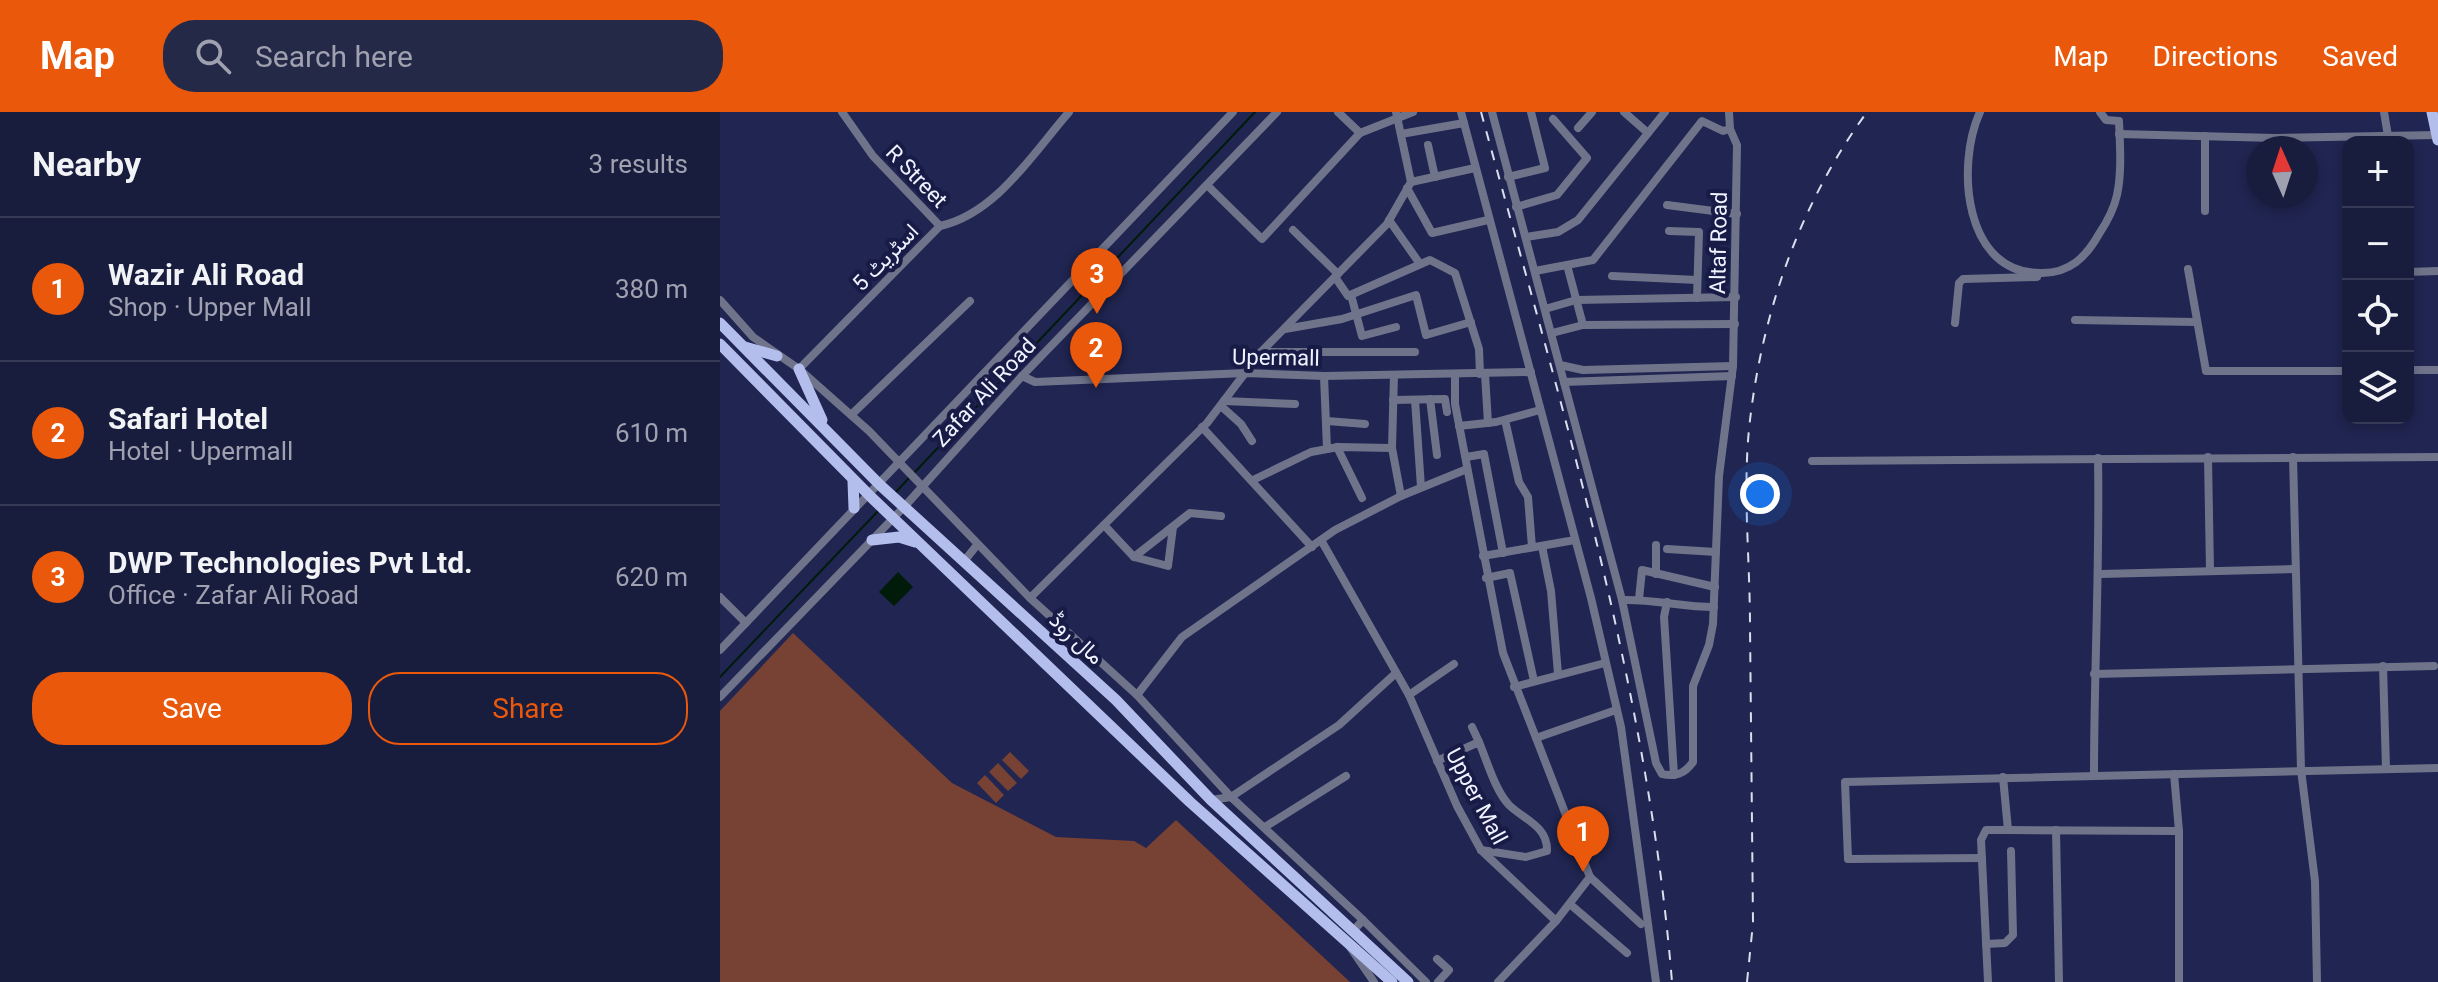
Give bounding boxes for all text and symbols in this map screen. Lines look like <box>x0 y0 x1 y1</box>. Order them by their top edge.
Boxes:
search box <box>163 20 723 92</box>
text: Map <box>40 34 115 78</box>
icon: search <box>191 34 235 78</box>
text: Search here <box>255 39 413 74</box>
text: Map <box>2053 40 2109 73</box>
text: Directions <box>2153 40 2278 73</box>
text: Saved <box>2322 40 2398 73</box>
north arrow <box>2246 136 2318 208</box>
map controls <box>2342 136 2414 424</box>
button: + <box>2342 136 2414 208</box>
street label: R Street <box>881 140 952 213</box>
text: Nearby <box>32 144 141 184</box>
text: 3 results <box>589 149 688 179</box>
street label: Altaf Road <box>1705 192 1732 294</box>
button: − <box>2342 208 2414 280</box>
street label: اسٹریٹ 5 <box>847 219 924 297</box>
pin: 3 <box>1071 248 1123 314</box>
text: Wazir Ali Road <box>108 257 304 292</box>
text: 1 <box>51 274 65 304</box>
text: 380 m <box>615 274 688 304</box>
button: locate <box>2342 280 2414 352</box>
text: Shop · Upper Mall <box>108 292 311 322</box>
pin: 2 <box>1070 322 1122 388</box>
street label: Zafar Ali Road <box>928 333 1041 452</box>
street label: Upermall <box>1232 344 1320 371</box>
button: layers <box>2342 352 2414 424</box>
text: Safari Hotel <box>108 401 268 436</box>
text: 2 <box>51 418 65 448</box>
text: 610 m <box>615 418 688 448</box>
text: Hotel · Upermall <box>108 436 293 466</box>
your location <box>1740 474 1780 514</box>
text: DWP Technologies Pvt Ltd. <box>108 545 473 580</box>
text: 3 <box>51 562 65 592</box>
text: 620 m <box>615 562 688 592</box>
text: Office · Zafar Ali Road <box>108 580 359 610</box>
street label: مال روڈ <box>1044 607 1109 670</box>
button: Save <box>32 672 352 745</box>
button: Share <box>368 672 688 745</box>
street label: Upper Mall <box>1441 744 1512 849</box>
pin: 1 <box>1557 806 1609 872</box>

